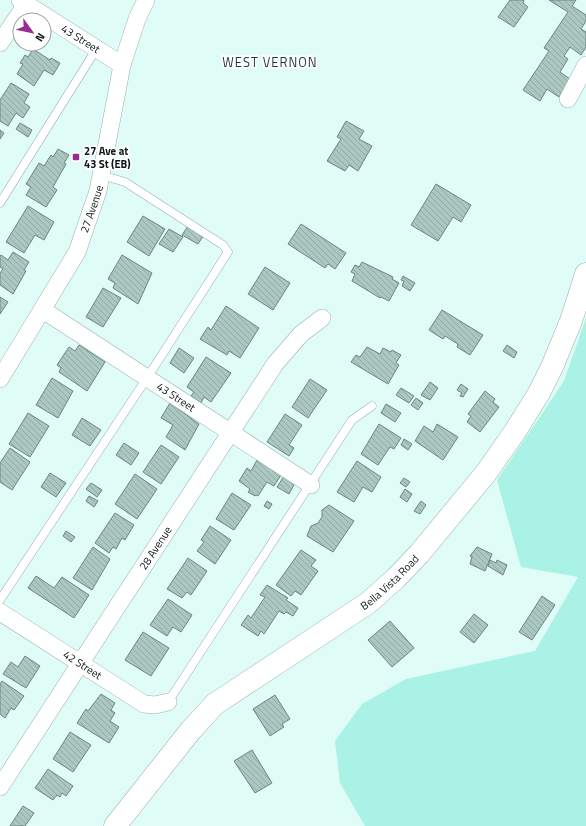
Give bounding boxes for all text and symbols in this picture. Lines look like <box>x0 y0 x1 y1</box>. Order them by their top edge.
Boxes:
north arrow <box>12 12 52 52</box>
street label: 43 Street <box>58 20 103 57</box>
text: N <box>32 30 49 45</box>
district label: WEST VERNON <box>222 52 318 72</box>
place label: 27 Ave at 43 St (EB) <box>84 143 131 172</box>
marker: 27 Ave at 43 St (EB) <box>71 152 81 162</box>
street label: 27 Avenue <box>76 184 107 235</box>
street label: 43 Street <box>154 378 199 416</box>
street label: 28 Avenue <box>135 523 176 573</box>
street label: Bella Vista Road <box>357 551 423 614</box>
street label: 42 Street <box>60 646 105 683</box>

